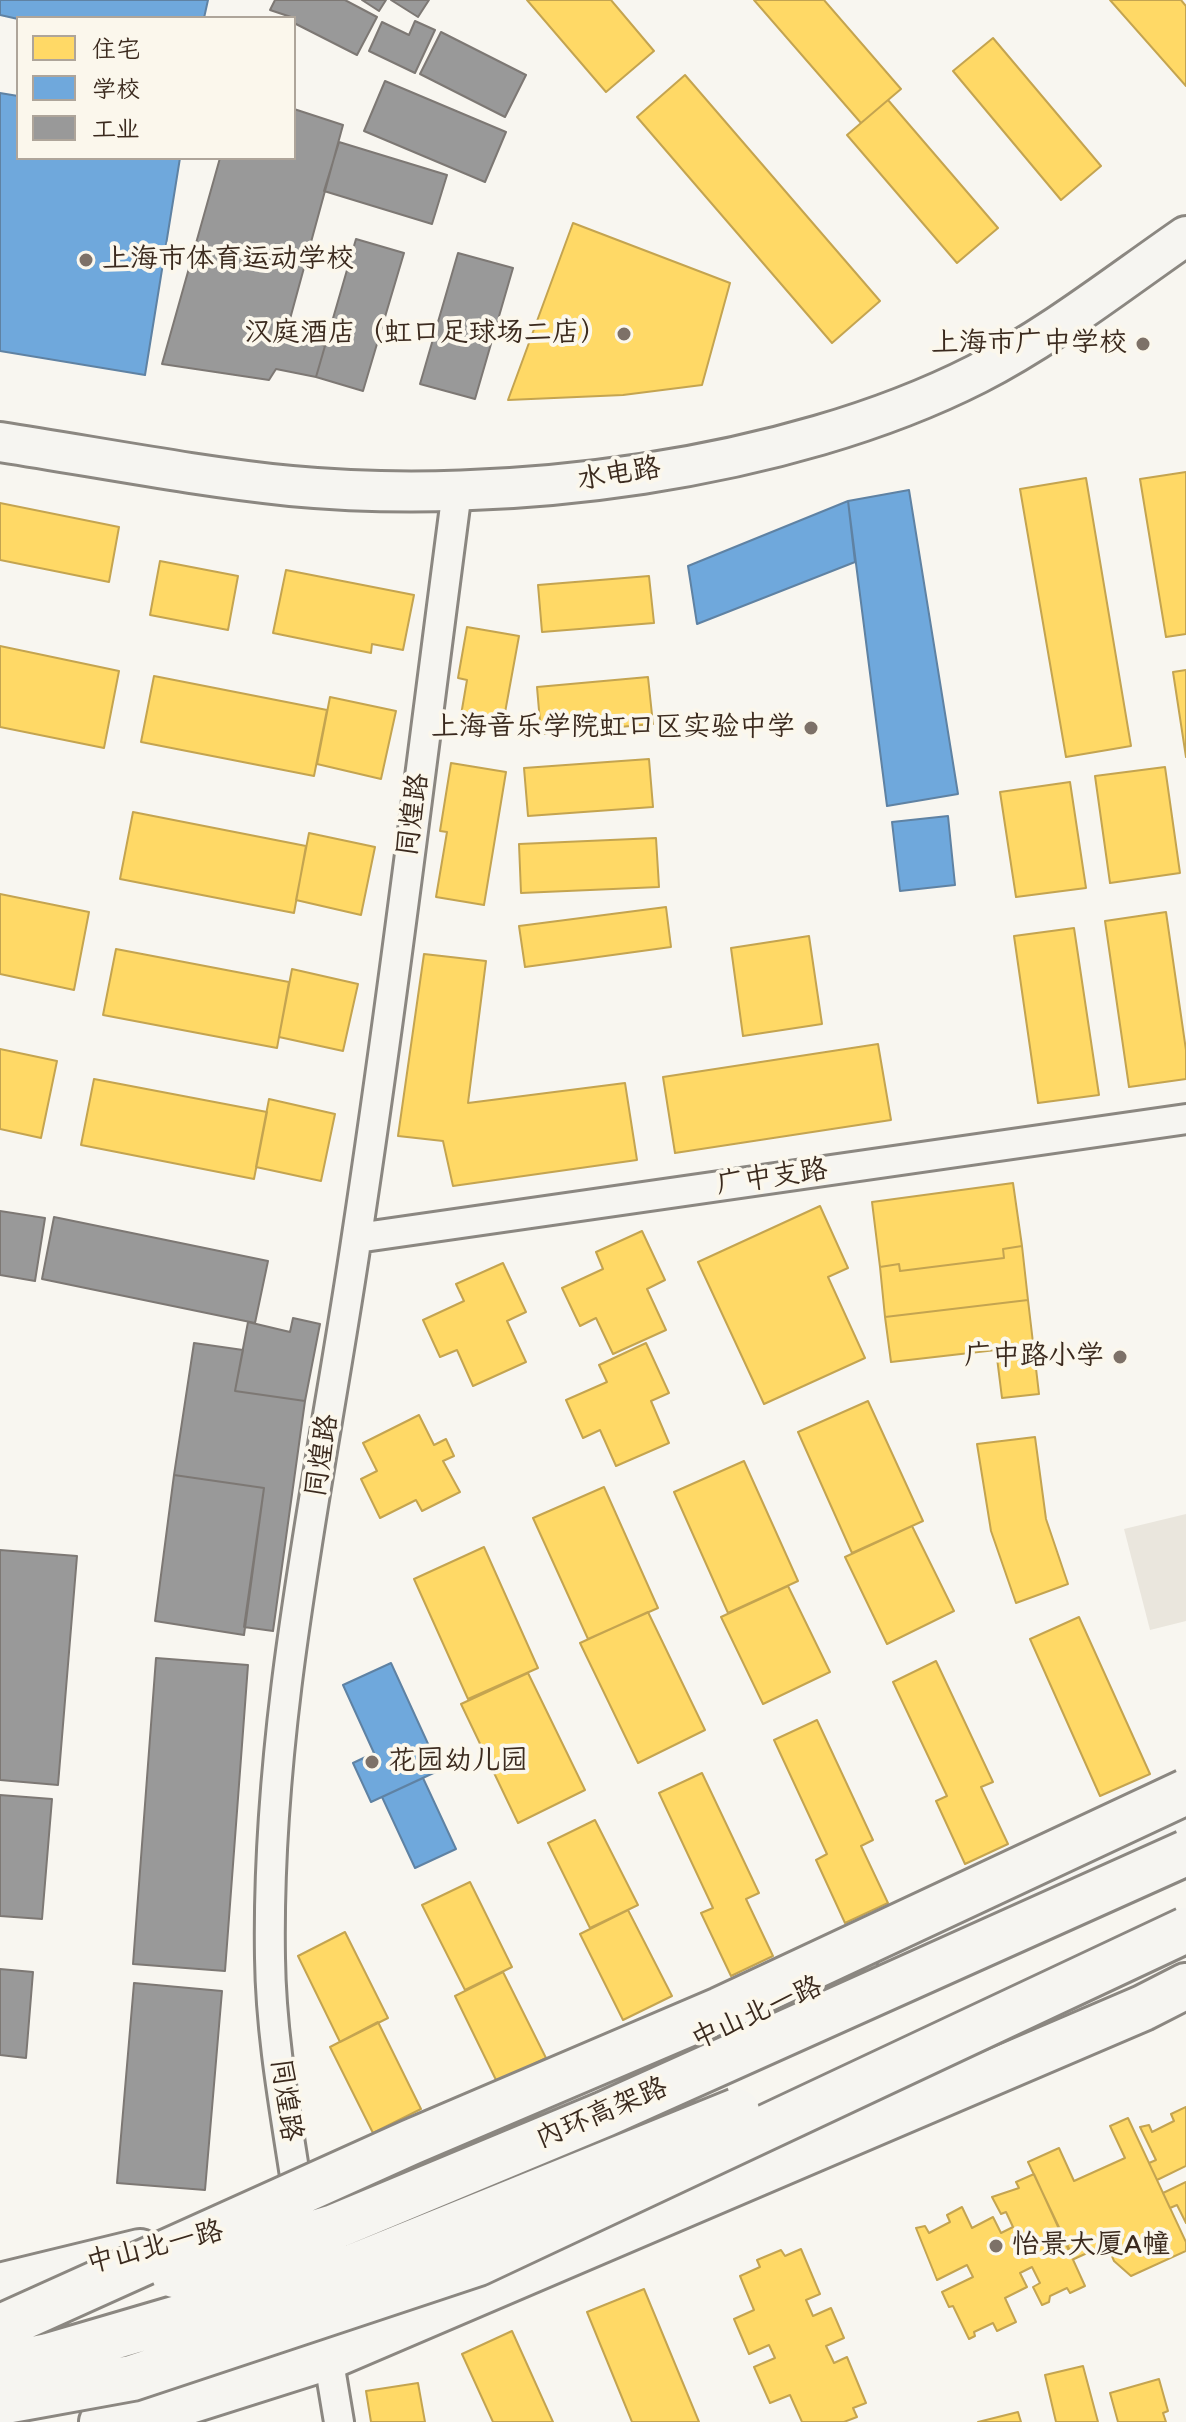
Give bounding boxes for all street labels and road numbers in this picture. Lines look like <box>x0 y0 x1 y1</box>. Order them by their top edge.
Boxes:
street label: 水电路 <box>575 452 663 498</box>
street label: 同煌路 <box>392 771 436 859</box>
street label: 广中支路 <box>714 1154 830 1202</box>
street label: 同煌路 <box>300 1412 346 1500</box>
street label: 中山北一路 <box>686 1970 828 2058</box>
street label: 同煌路 <box>263 2056 307 2144</box>
street label: 内环高架路 <box>531 2071 673 2157</box>
street label: 中山北一路 <box>83 2215 227 2281</box>

